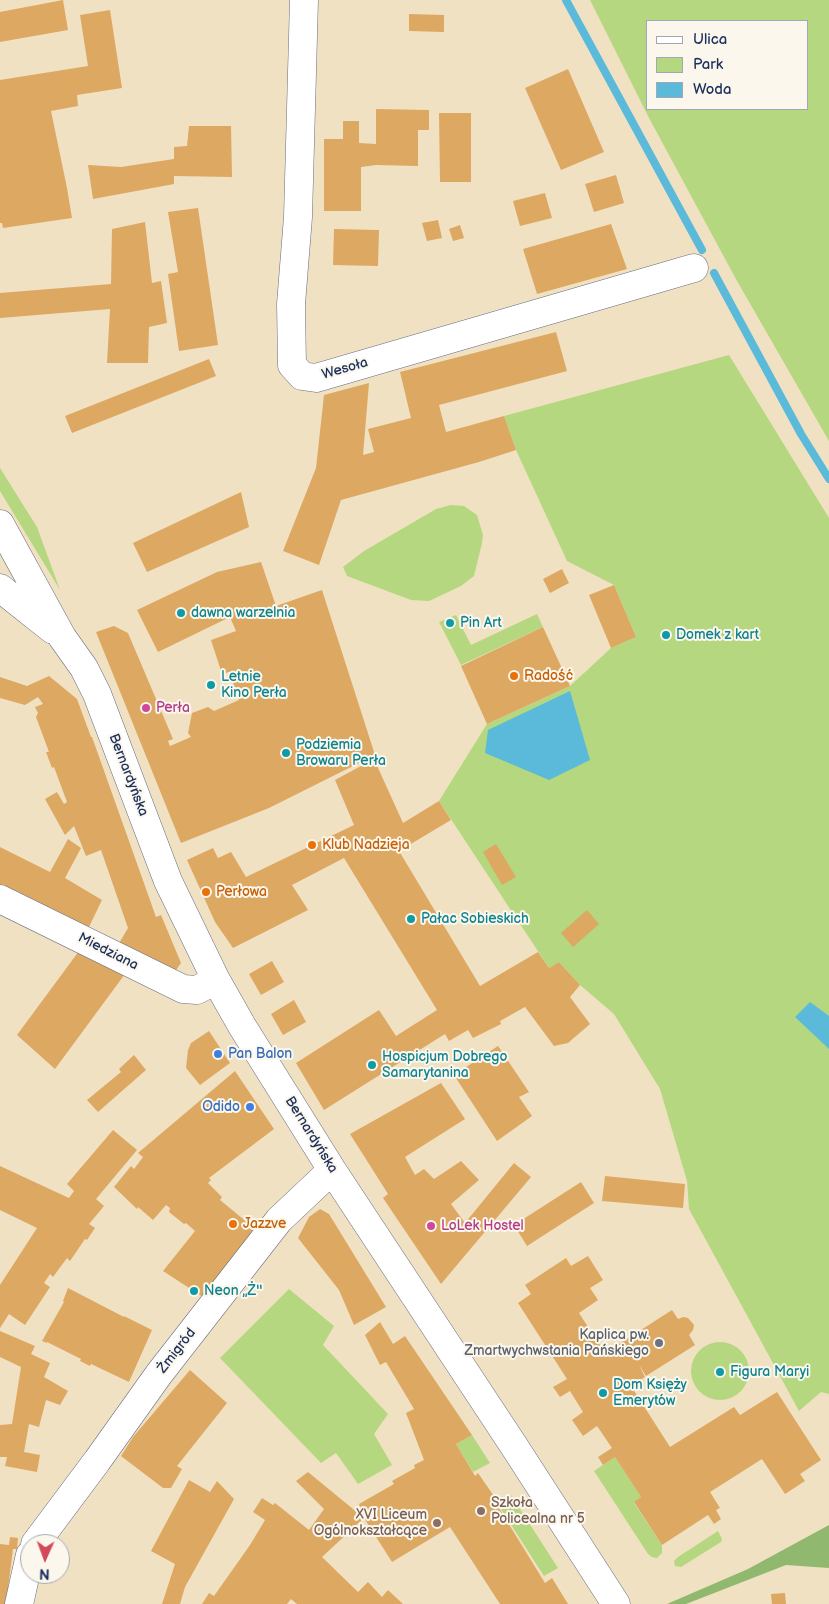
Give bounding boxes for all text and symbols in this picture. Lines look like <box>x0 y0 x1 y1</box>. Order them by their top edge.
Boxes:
legend <box>646 20 809 110</box>
text: Ulica <box>693 30 727 49</box>
text: Park <box>693 55 723 74</box>
text: Woda <box>693 80 731 99</box>
street label: Wesoła <box>320 354 370 384</box>
place label: dawna warzelnia <box>191 605 295 621</box>
marker: dawna warzelnia <box>175 607 187 619</box>
place label: Pin Art <box>460 615 502 631</box>
marker: Pin Art <box>444 617 456 629</box>
place label: Domek z kart <box>676 627 759 643</box>
marker: Domek z kart <box>660 629 672 641</box>
place label: Radość <box>524 668 573 684</box>
place label: Letnie Kino Perła <box>221 669 287 702</box>
marker: Radość <box>508 670 520 682</box>
marker: Letnie Kino Perła <box>205 679 217 691</box>
place label: Perła <box>156 700 190 716</box>
marker: Perła <box>140 702 152 714</box>
street label: Bernardyńska <box>105 731 151 819</box>
place label: Podziemia Browaru Perła <box>296 737 386 770</box>
marker: Podziemia Browaru Perła <box>280 747 292 759</box>
place label: Klub Nadzieja <box>322 837 410 853</box>
marker: Klub Nadzieja <box>306 839 318 851</box>
place label: Perłowa <box>216 884 267 900</box>
marker: Perłowa <box>200 886 212 898</box>
place label: Pałac Sobieskich <box>421 911 529 927</box>
marker: Pałac Sobieskich <box>405 913 417 925</box>
street label: Miedziana <box>75 930 141 974</box>
place label: Pan Balon <box>228 1046 292 1062</box>
marker: Pan Balon <box>212 1048 224 1060</box>
place label: Hospicjum Dobrego Samarytanina <box>382 1049 507 1082</box>
marker: Hospicjum Dobrego Samarytanina <box>366 1059 378 1071</box>
street label: Bernardyńska <box>281 1094 341 1176</box>
place label: Odido <box>202 1099 240 1115</box>
marker: Odido <box>244 1101 256 1113</box>
place label: Jazzve <box>243 1216 286 1232</box>
marker: Jazzve <box>227 1218 239 1230</box>
place label: LoLek Hostel <box>441 1218 524 1234</box>
marker: LoLek Hostel <box>425 1220 437 1232</box>
place label: Neon ,,Ż'' <box>204 1283 262 1299</box>
marker: Neon ,,Ż'' <box>188 1285 200 1297</box>
street label: Żmigród <box>154 1325 200 1377</box>
place label: Kaplica pw. Zmartwychwstania Pańskiego <box>464 1327 649 1360</box>
marker: Kaplica pw. Zmartwychwstania Pańskiego <box>653 1337 665 1349</box>
place label: Figura Maryi <box>730 1364 809 1380</box>
marker: Figura Maryi <box>714 1366 726 1378</box>
place label: Dom Księży Emerytów <box>613 1377 687 1410</box>
marker: Dom Księży Emerytów <box>597 1387 609 1399</box>
place label: Szkoła Policealna nr 5 <box>491 1495 585 1528</box>
marker: Szkoła Policealna nr 5 <box>475 1505 487 1517</box>
place label: XVI Liceum Ogólnokształcące <box>314 1507 427 1540</box>
marker: XVI Liceum Ogólnokształcące <box>431 1517 443 1529</box>
north arrow <box>20 1534 70 1584</box>
text: N <box>39 1565 50 1582</box>

